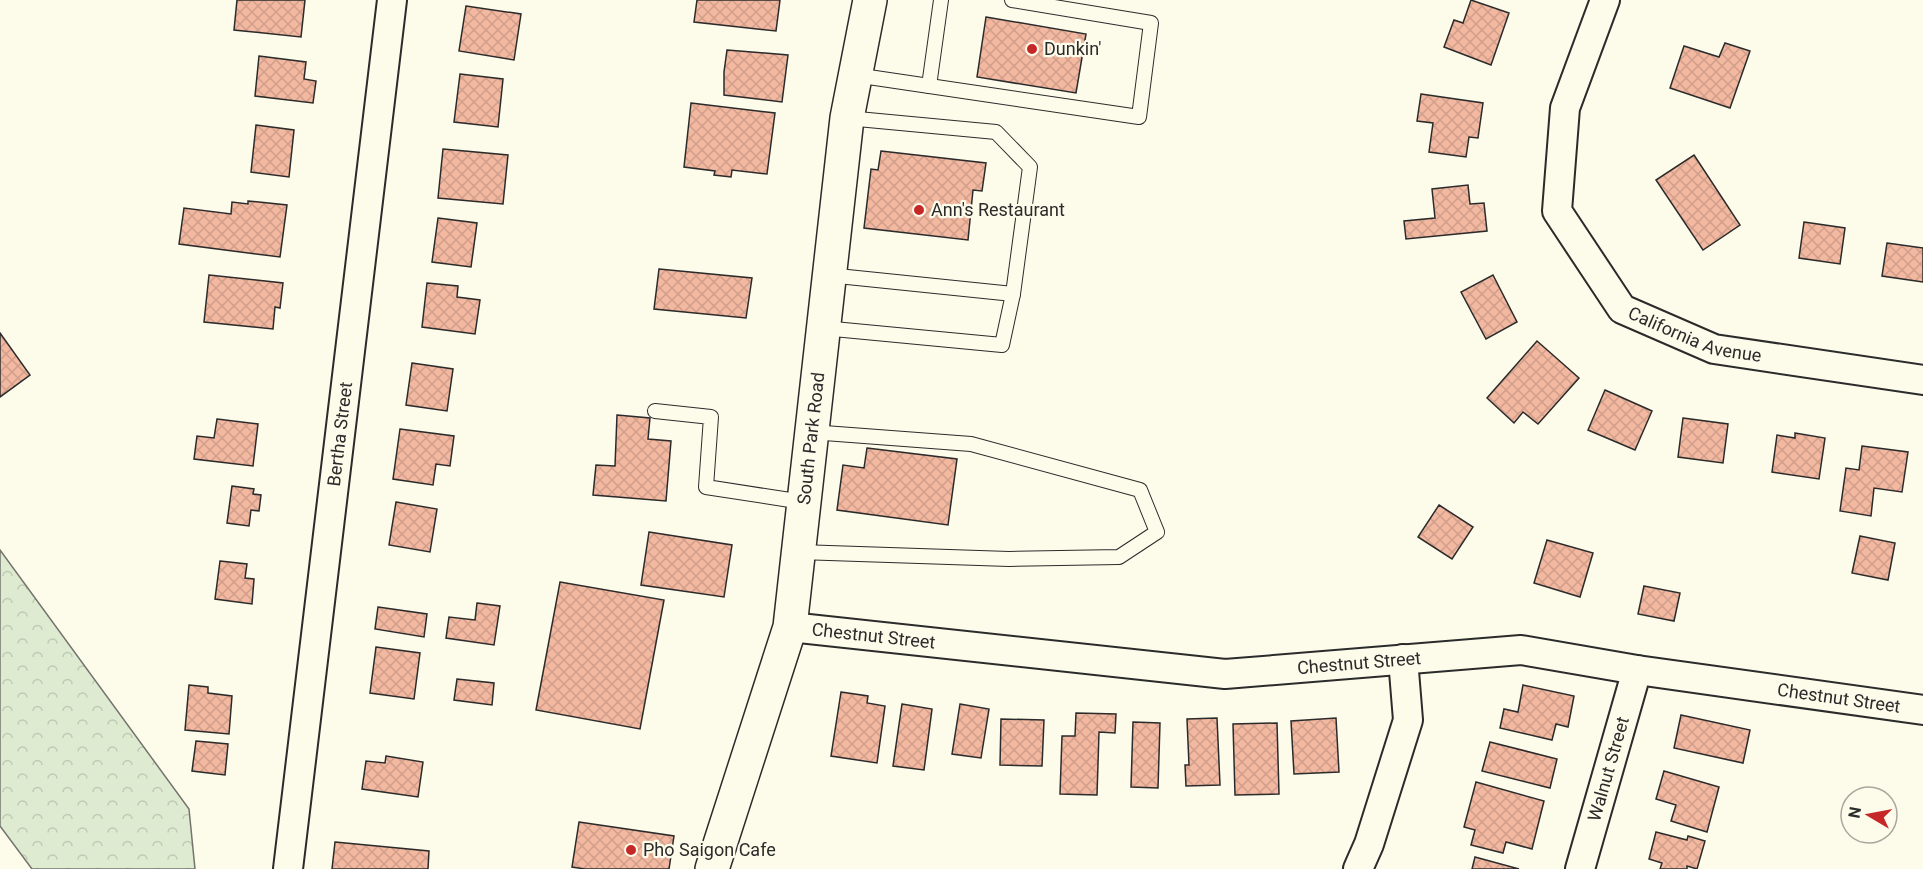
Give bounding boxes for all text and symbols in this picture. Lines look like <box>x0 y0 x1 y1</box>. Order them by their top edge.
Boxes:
place label: Dunkin' <box>1044 38 1101 59</box>
marker: Dunkin' <box>1025 42 1039 56</box>
place label: Ann's Restaurant <box>931 199 1065 220</box>
marker: Ann's Restaurant <box>912 203 926 217</box>
street label: California Avenue <box>1625 302 1763 366</box>
street label: South Park Road <box>793 371 828 506</box>
street label: Bertha Street <box>323 381 356 487</box>
street label: Chestnut Street <box>811 618 937 653</box>
street label: Chestnut Street <box>1296 647 1422 678</box>
street label: Chestnut Street <box>1776 679 1902 717</box>
street label: Walnut Street <box>1583 714 1633 824</box>
north arrow <box>1839 785 1899 845</box>
text: N <box>1844 805 1865 820</box>
place label: Pho Saigon Cafe <box>643 839 776 860</box>
marker: Pho Saigon Cafe <box>624 843 638 857</box>

